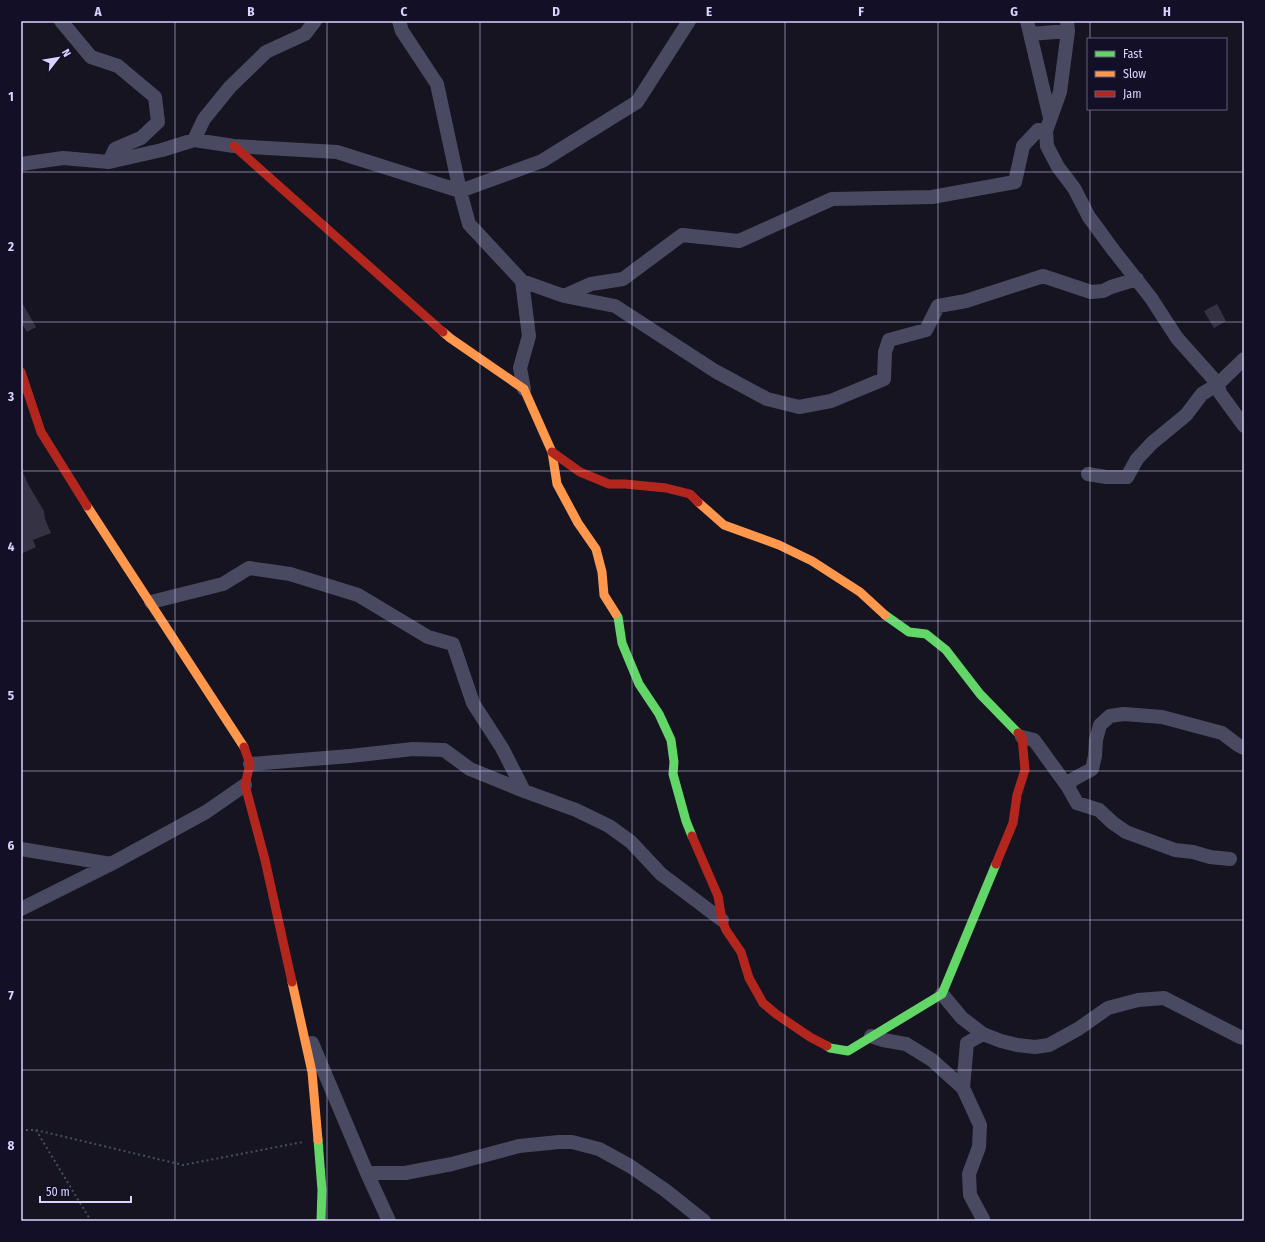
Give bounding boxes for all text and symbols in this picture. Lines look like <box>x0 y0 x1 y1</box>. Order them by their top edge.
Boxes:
text: A <box>93 4 102 19</box>
text: B <box>247 4 255 19</box>
text: C <box>401 4 408 19</box>
text: D <box>552 4 560 19</box>
text: E <box>706 4 712 19</box>
text: F <box>858 4 864 19</box>
text: G <box>1010 4 1018 19</box>
text: H <box>1163 4 1171 19</box>
north arrow <box>38 38 78 78</box>
legend <box>1087 38 1227 110</box>
text: N <box>59 47 73 59</box>
text: Fast <box>1123 47 1142 61</box>
text: Slow <box>1123 67 1146 81</box>
text: Jam <box>1123 87 1141 101</box>
text: 1 <box>8 89 14 104</box>
text: 2 <box>7 239 14 254</box>
text: 3 <box>7 389 14 404</box>
text: 4 <box>8 539 15 554</box>
text: 5 <box>8 688 14 703</box>
text: 6 <box>8 838 15 853</box>
text: 7 <box>8 988 14 1003</box>
text: 8 <box>8 1138 15 1153</box>
scale bar <box>40 1178 131 1204</box>
text: 50 m <box>46 1185 70 1199</box>

